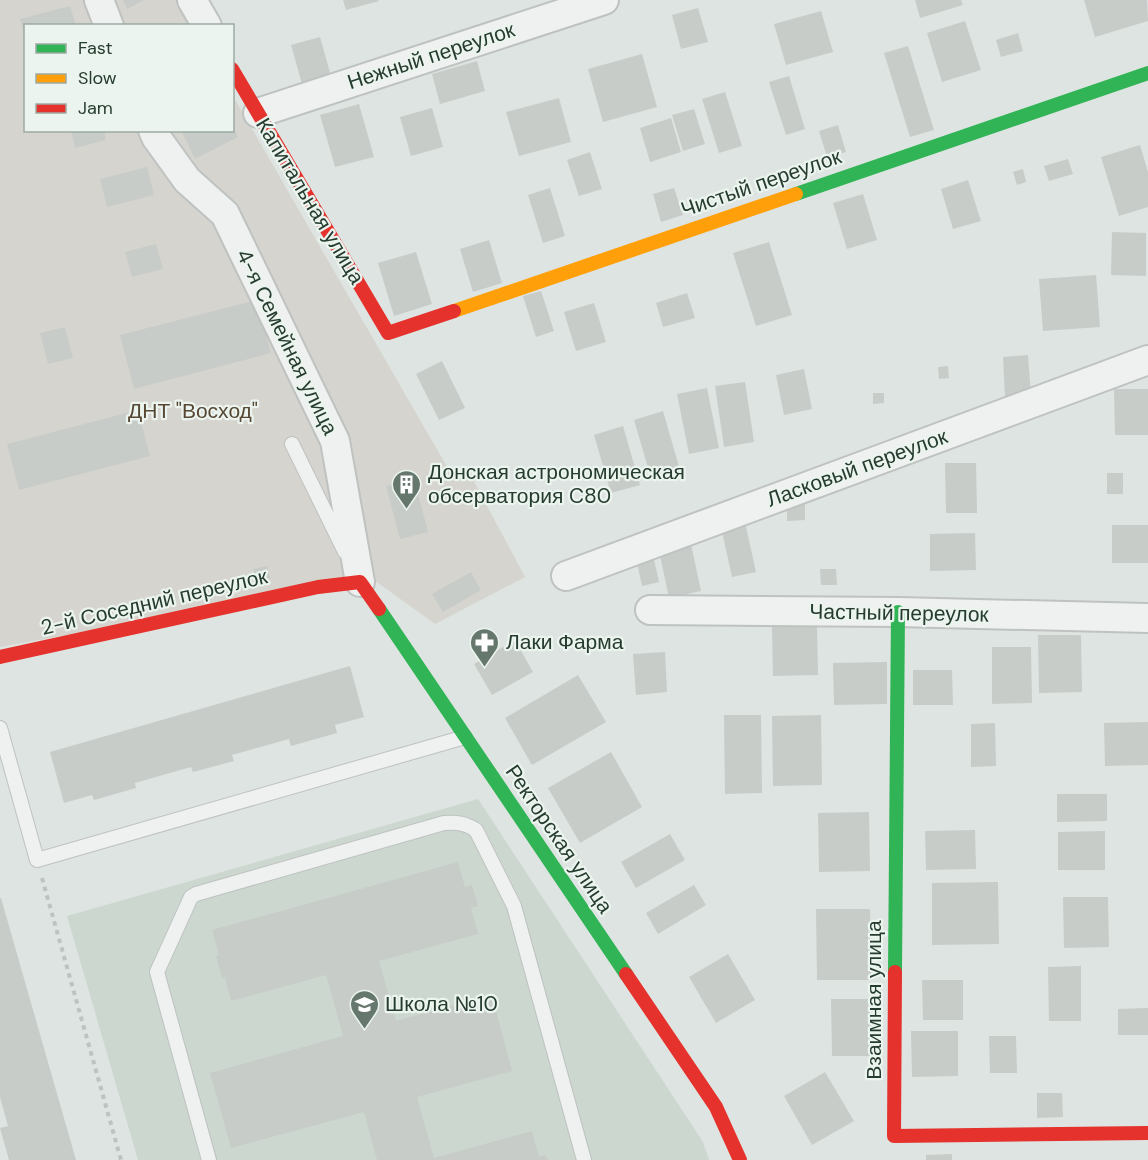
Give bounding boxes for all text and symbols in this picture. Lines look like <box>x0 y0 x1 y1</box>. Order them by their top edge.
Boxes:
street label: Нежный переулок <box>344 16 519 96</box>
legend <box>24 24 234 132</box>
text: Fast <box>78 36 113 60</box>
text: Slow <box>78 66 117 90</box>
text: Jam <box>78 96 113 120</box>
street label: Капитальная улица <box>249 113 371 290</box>
street label: Чистый переулок <box>677 142 846 224</box>
street label: 4-я Семейная улица <box>230 244 344 440</box>
park label: ДНТ "Восход" <box>128 397 258 425</box>
street label: Ласковый переулок <box>763 422 952 514</box>
place label: Донская астрономическая обсерватория C80 <box>428 458 685 510</box>
building icon: Донская астрономическая обсерватория C80 <box>391 468 423 510</box>
street label: 2-й Соседний переулок <box>38 562 271 642</box>
street label: Частный переулок <box>809 597 990 629</box>
pharmacy icon: Лаки Фарма <box>469 626 501 668</box>
place label: Лаки Фарма <box>506 628 624 656</box>
street label: Ректорская улица <box>499 759 619 919</box>
street label: Взаимная улица <box>860 920 888 1080</box>
school or university icon: Школа №10 <box>348 988 380 1030</box>
place label: Школа №10 <box>385 990 498 1018</box>

